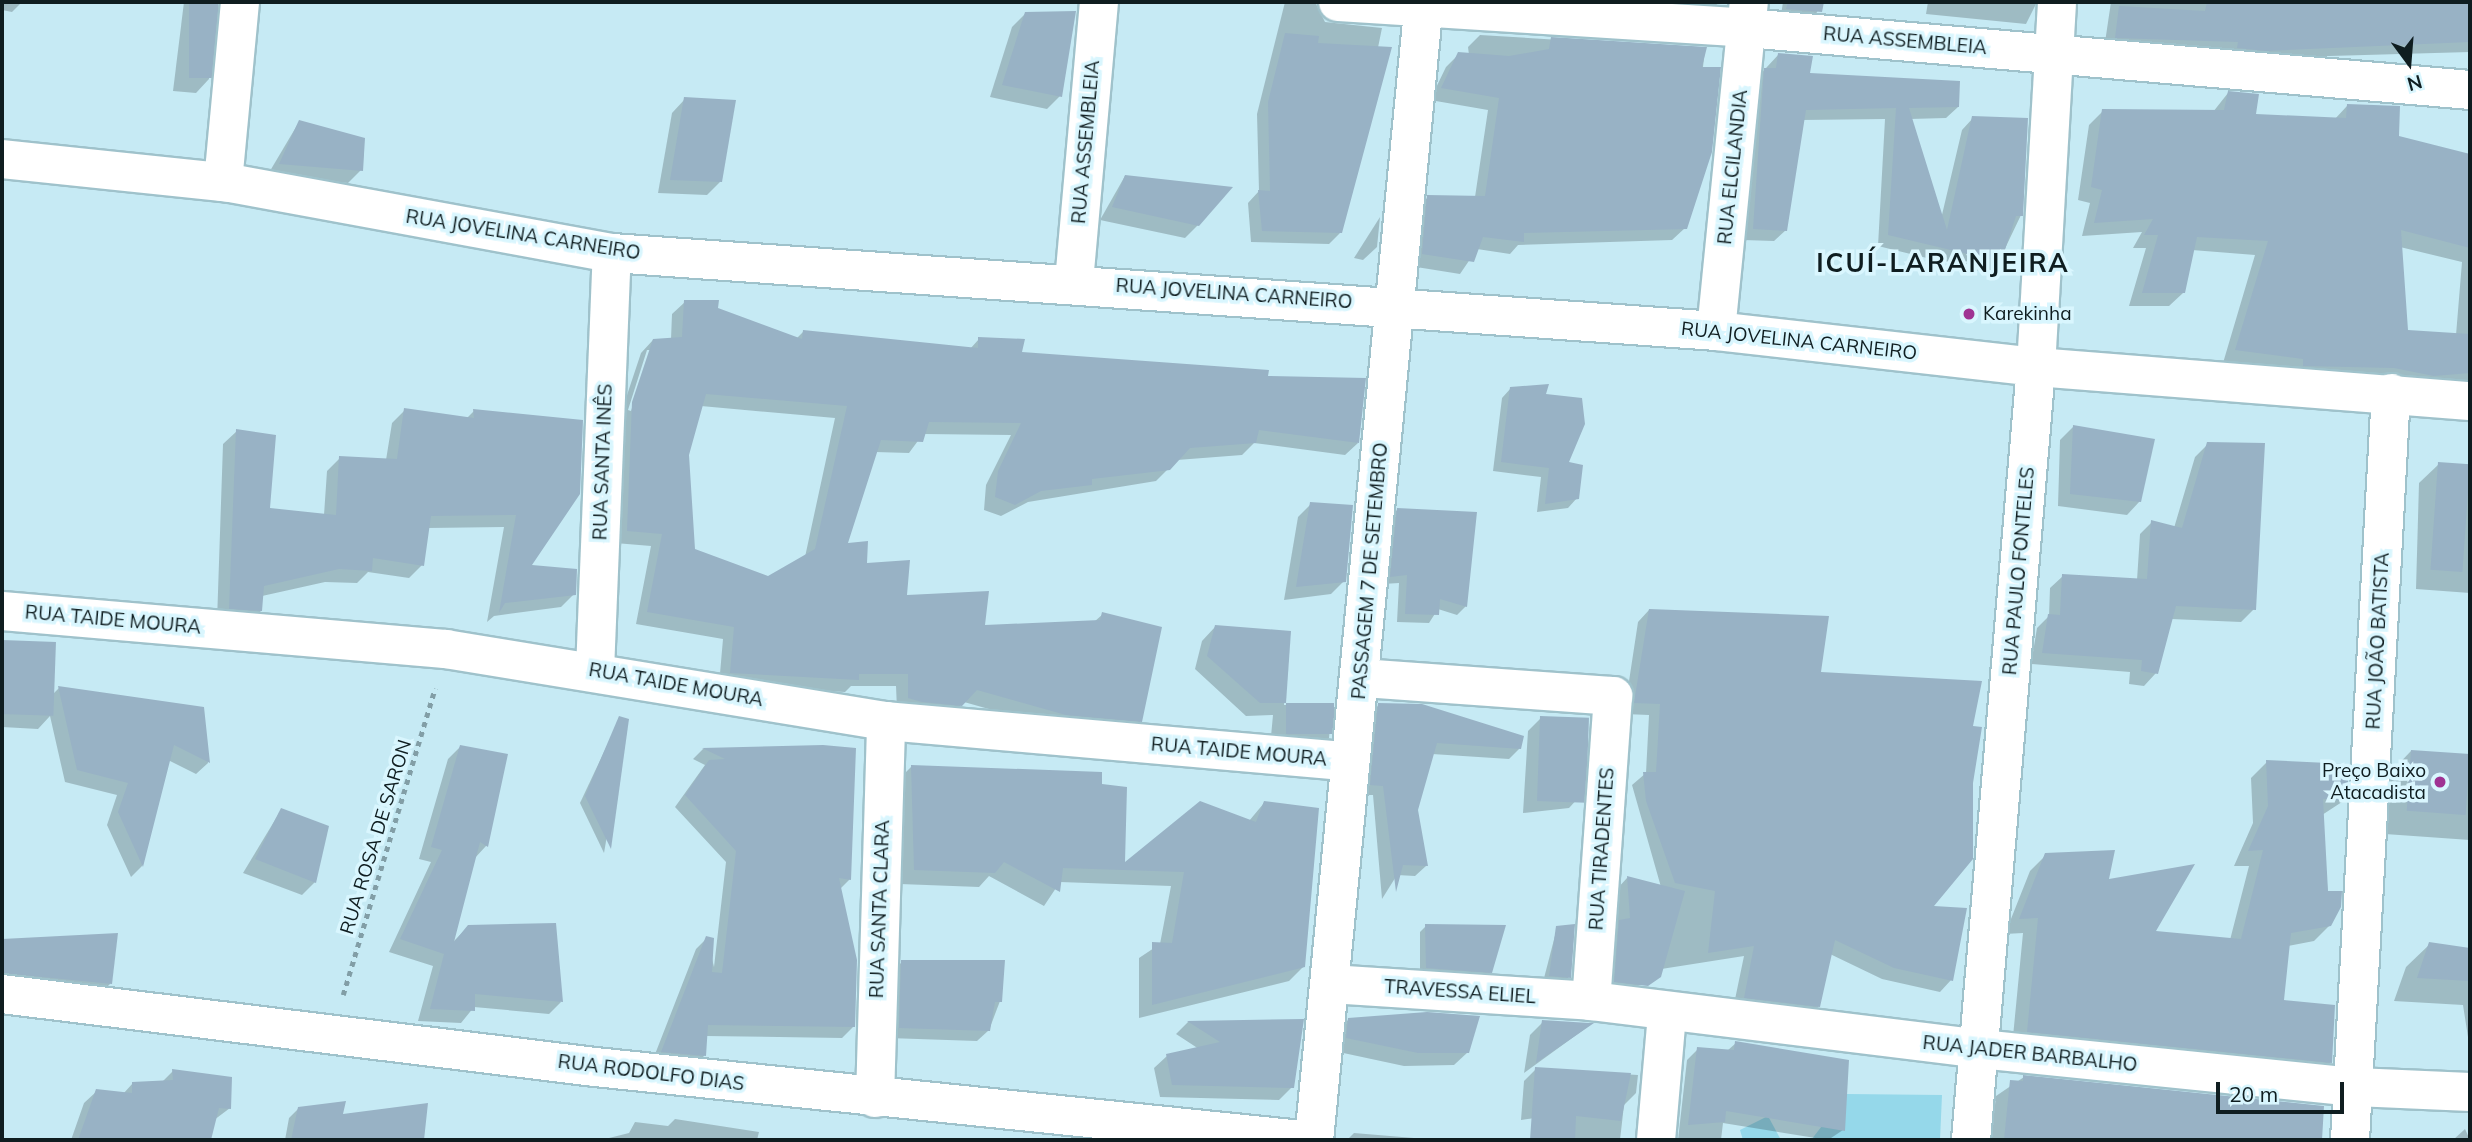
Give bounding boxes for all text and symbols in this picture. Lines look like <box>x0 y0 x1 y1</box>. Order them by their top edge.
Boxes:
street label: RUA ASSEMBLEIA <box>1822 22 1988 60</box>
north arrow <box>2374 28 2444 98</box>
street label: RUA ASSEMBLEIA <box>1067 59 1105 225</box>
text: N <box>2405 70 2425 97</box>
street label: RUA ELCILANDIA <box>1714 88 1752 246</box>
street label: RUA JOVELINA CARNEIRO <box>404 205 642 265</box>
district label: ICUÍ-LARANJEIRA <box>1818 247 2068 279</box>
street label: RUA JOVELINA CARNEIRO <box>1115 274 1353 314</box>
place label: Karekinha <box>1983 303 2072 325</box>
marker: Karekinha <box>1961 306 1977 322</box>
street label: RUA JOVELINA CARNEIRO <box>1680 317 1918 365</box>
street label: RUA SANTA INÊS <box>589 383 617 541</box>
street label: PASSAGEM 7 DE SETEMBRO <box>1347 442 1393 700</box>
street label: RUA PAULO FONTELES <box>1999 466 2039 676</box>
street label: RUA JOÃO BATISTA <box>2362 552 2394 730</box>
street label: RUA TAIDE MOURA <box>24 601 202 639</box>
street label: RUA TAIDE MOURA <box>587 658 765 712</box>
street label: RUA TAIDE MOURA <box>1150 733 1328 771</box>
street label: RUA ROSA DE SARON <box>336 737 416 937</box>
place label: Preço Baixo Atacadista <box>2322 760 2426 804</box>
street label: RUA TIRADENTES <box>1585 767 1619 931</box>
marker: Preço Baixo Atacadista <box>2432 774 2448 790</box>
street label: RUA SANTA CLARA <box>865 819 895 999</box>
street label: TRAVESSA ELIEL <box>1383 975 1537 1009</box>
street label: RUA JADER BARBALHO <box>1922 1031 2138 1077</box>
street label: RUA RODOLFO DIAS <box>557 1050 745 1096</box>
scale bar <box>2220 1068 2348 1112</box>
text: 20 m <box>2229 1081 2278 1107</box>

